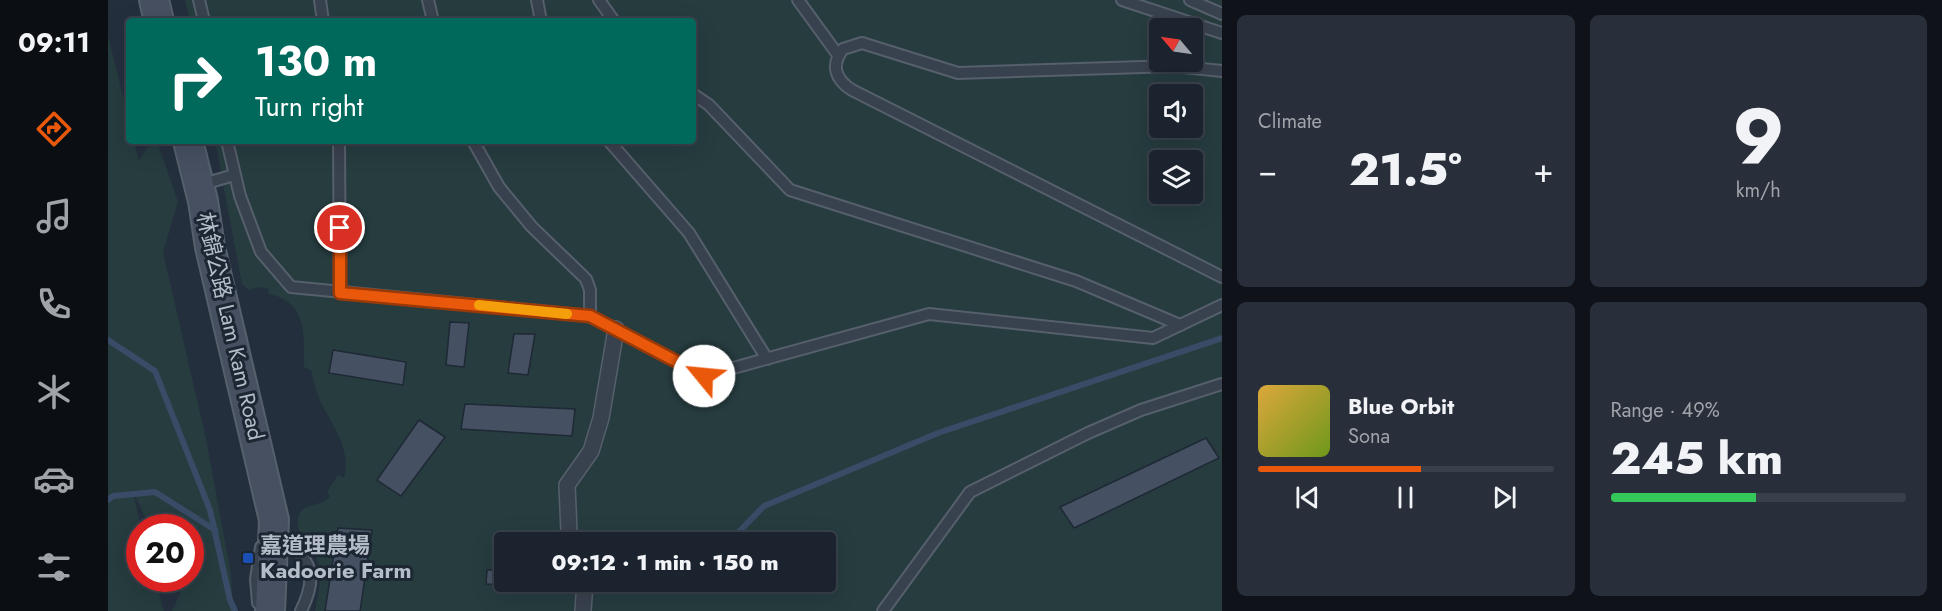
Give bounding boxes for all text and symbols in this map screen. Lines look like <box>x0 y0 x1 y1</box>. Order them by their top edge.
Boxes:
north arrow <box>1149 18 1203 72</box>
map controls <box>1149 18 1203 204</box>
text: 09:11 <box>18 23 90 62</box>
text: 130 m <box>255 31 377 92</box>
icon: right <box>156 42 234 120</box>
text: 9 <box>1732 81 1784 193</box>
button: sound <box>1149 84 1203 138</box>
text: Turn right <box>255 87 363 126</box>
text: Climate <box>1258 107 1322 136</box>
icon: directions <box>33 108 75 150</box>
text: 21.5° <box>1349 137 1462 202</box>
text: − <box>1258 147 1277 194</box>
text: + <box>1533 147 1554 194</box>
button: layers <box>1149 150 1203 204</box>
text: km/h <box>1736 176 1781 205</box>
icon: music <box>33 195 75 237</box>
pin <box>314 202 365 253</box>
street label: 林錦公路 Lam Kam Road <box>189 209 273 443</box>
icon: arrive <box>323 211 356 244</box>
icon: phone <box>33 283 75 325</box>
position arrow <box>672 344 736 408</box>
icon: climate <box>33 371 75 413</box>
text: Blue Orbit <box>1348 390 1454 422</box>
text: Range · 49% <box>1611 396 1720 425</box>
text: Sona <box>1348 422 1390 451</box>
text: 245 km <box>1611 426 1783 491</box>
icon: car <box>33 458 75 500</box>
icon: previous <box>1291 481 1324 514</box>
icon: pause <box>1389 481 1422 514</box>
icon: next <box>1488 481 1521 514</box>
speed limit sign: 20 <box>126 514 204 592</box>
place label: 嘉道理農場 Kadoorie Farm <box>260 529 412 586</box>
icon: filters <box>33 546 75 588</box>
text: 09:12 · 1 min · 150 m <box>552 546 778 578</box>
marker: 嘉道理農場 Kadoorie Farm <box>241 551 255 565</box>

